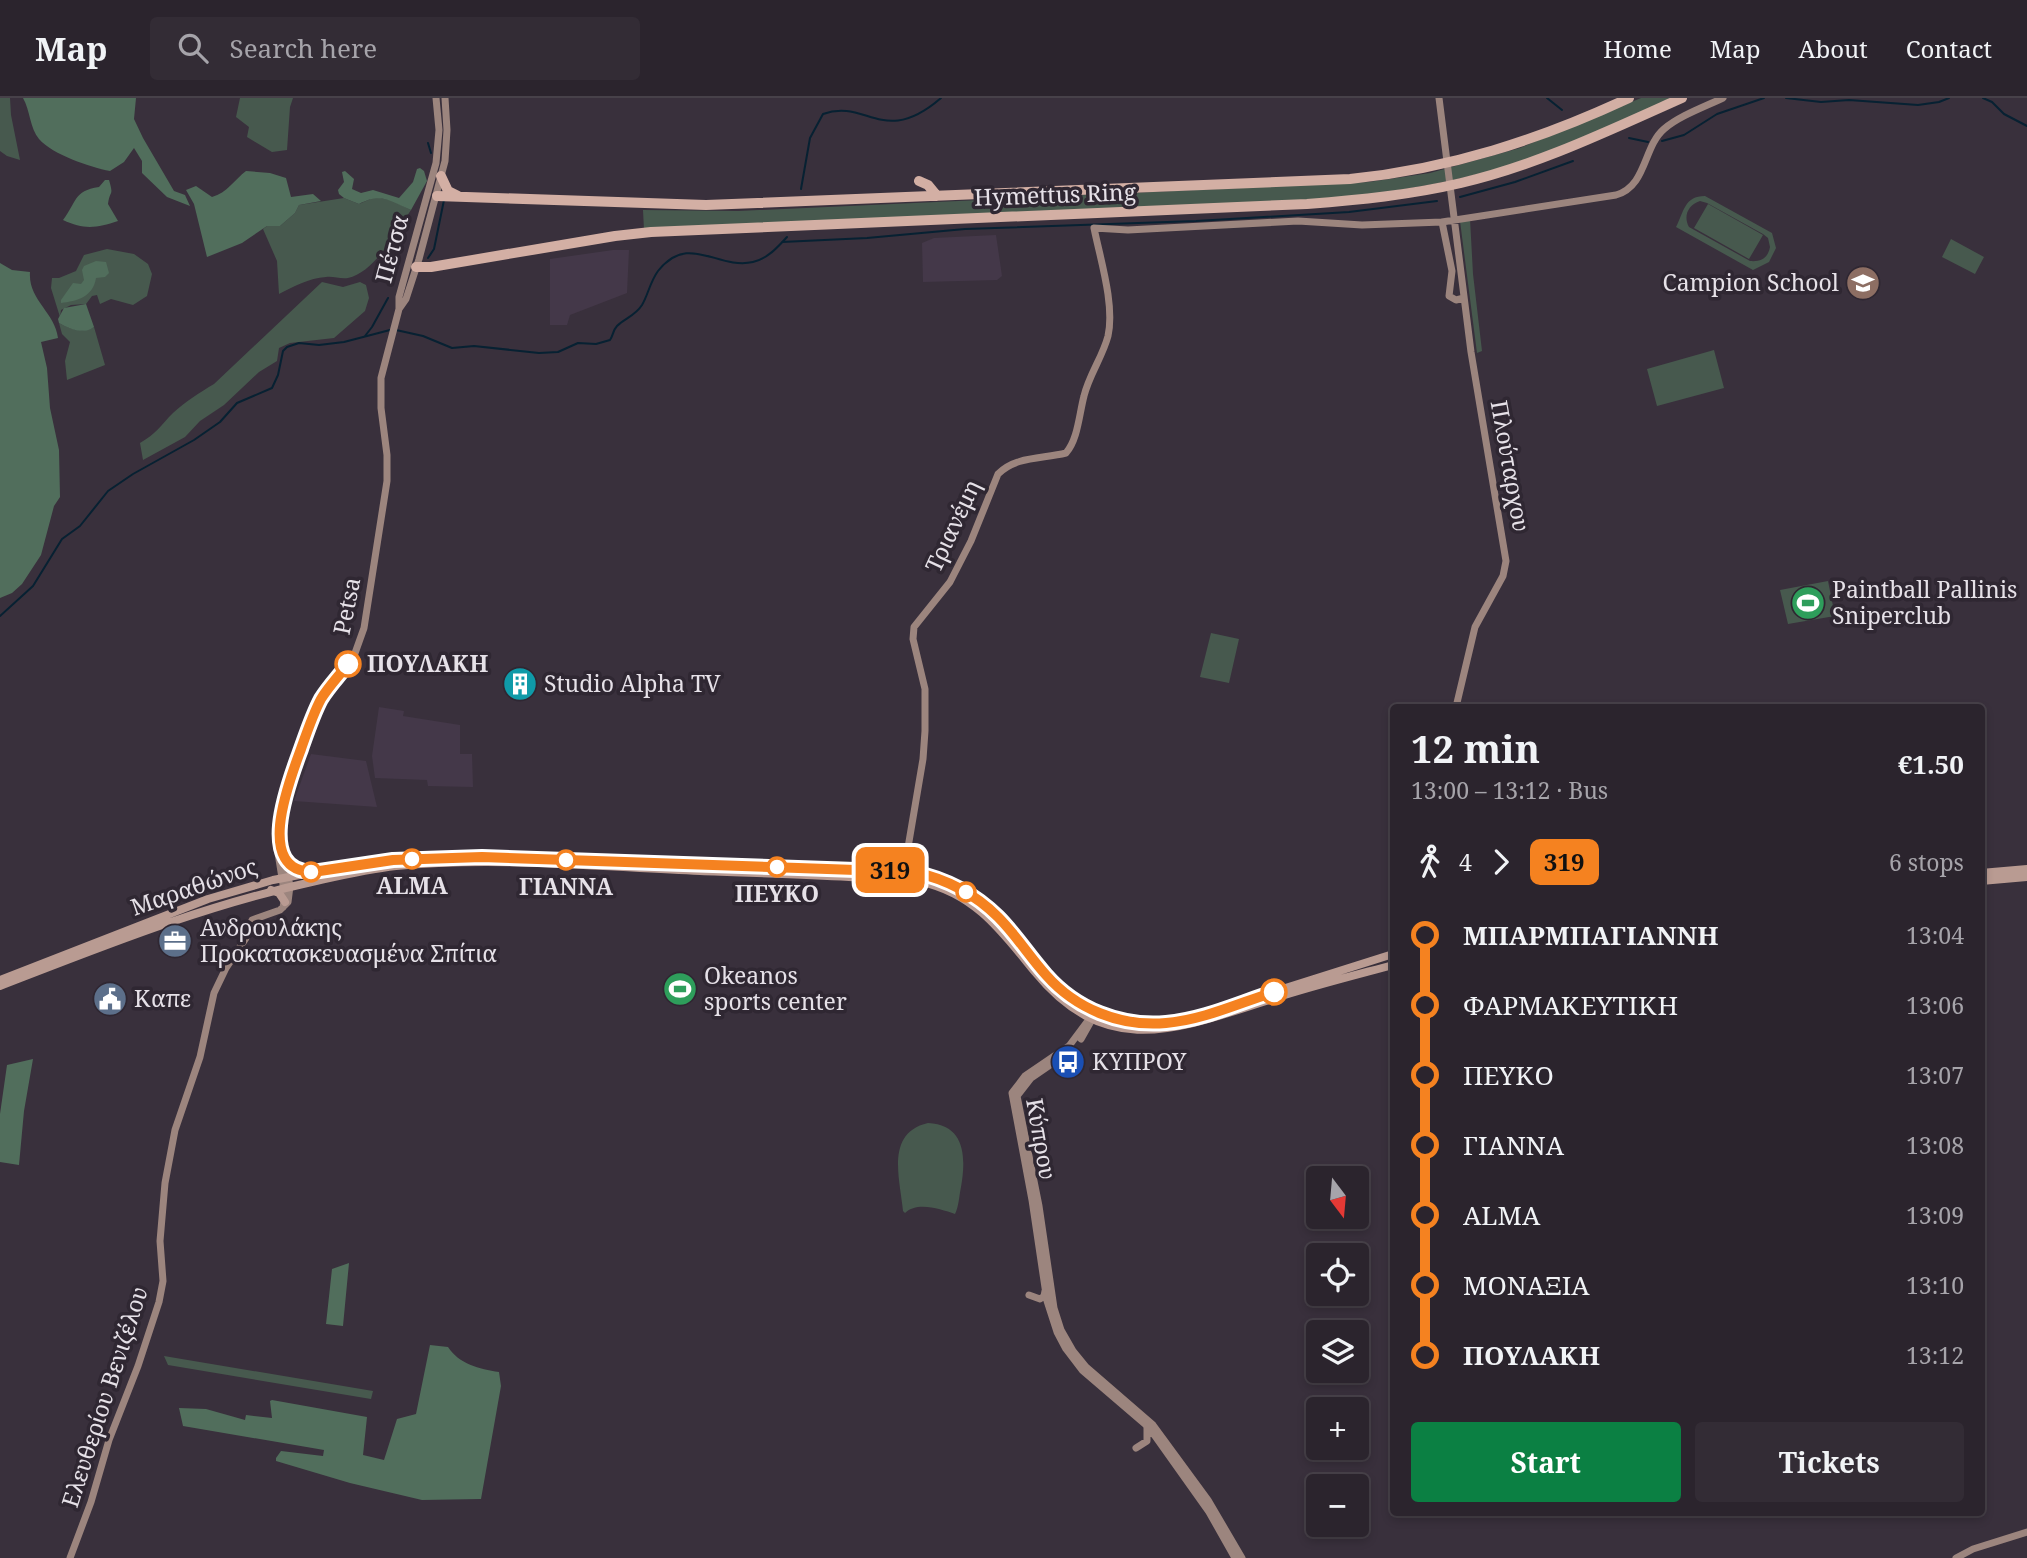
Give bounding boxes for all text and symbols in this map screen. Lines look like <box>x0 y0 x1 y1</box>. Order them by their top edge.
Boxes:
search box <box>150 17 640 80</box>
text: Map <box>35 26 108 71</box>
icon: search <box>174 29 212 67</box>
text: Search here <box>230 30 377 66</box>
text: Home <box>1603 32 1672 65</box>
text: Map <box>1710 32 1761 65</box>
text: About <box>1799 32 1868 65</box>
text: Contact <box>1906 32 1992 65</box>
street label: Hymettus Ring <box>973 175 1137 213</box>
street label: Πέτσα <box>367 211 415 286</box>
school or university icon: Campion School <box>1844 264 1882 302</box>
place label: Campion School <box>1663 266 1839 298</box>
street label: Πλούταρχου <box>1484 398 1538 534</box>
street label: Τριανέμη <box>917 474 987 577</box>
place label: Paintball Pallinis Sniperclub <box>1832 573 2017 631</box>
street label: Petsa <box>325 574 367 637</box>
sports icon: Paintball Pallinis Sniperclub <box>1789 584 1827 622</box>
place label: ΠΟΥΛΑΚΗ <box>367 647 488 679</box>
marker: ΠΟΥΛΑΚΗ <box>335 651 361 677</box>
building icon: Studio Alpha TV <box>501 665 539 703</box>
place label: Studio Alpha TV <box>544 667 721 699</box>
text: 12 min <box>1411 722 1540 774</box>
text: €1.50 <box>1898 746 1964 782</box>
text: 13:00 – 13:12 · Bus <box>1411 774 1608 806</box>
icon: walk <box>1411 843 1449 881</box>
icon: forward <box>1482 843 1520 881</box>
text: 319 <box>1544 845 1585 878</box>
text: 4 <box>1459 846 1472 878</box>
text: 6 stops <box>1889 846 1964 878</box>
line badge: 319 <box>850 847 930 893</box>
street label: Μαραθώνος <box>126 849 261 923</box>
marker: ALMA <box>402 849 422 869</box>
marker: ΓΙΑΝΝΑ <box>556 850 576 870</box>
text: 319 <box>870 853 910 886</box>
marker: ΠΕΥΚΟ <box>767 857 787 877</box>
unlabelled marker <box>301 862 321 882</box>
place label: ALMA <box>376 869 448 901</box>
place label: ΓΙΑΝΝΑ <box>519 870 614 902</box>
place label: ΠΕΥΚΟ <box>735 877 819 909</box>
unlabelled marker <box>956 882 976 902</box>
place label: Ανδρουλάκης Προκατασκευασμένα Σπίτια <box>200 911 497 969</box>
text: ΜΠΑΡΜΠΑΓΙΑΝΝΗ <box>1463 917 1718 953</box>
text: 13:04 <box>1906 919 1964 951</box>
office icon: Ανδρουλάκης Προκατασκευασμένα Σπίτια <box>156 922 194 960</box>
place label: Okeanos sports center <box>704 959 847 1017</box>
sports icon: Okeanos sports center <box>661 970 699 1008</box>
unlabelled marker <box>1261 979 1287 1005</box>
public building icon: Καπε <box>91 980 129 1018</box>
place label: Καπε <box>134 982 191 1014</box>
text: ΦΑΡΜΑΚΕΥΤΙΚΗ <box>1463 987 1678 1023</box>
text: 13:06 <box>1906 989 1964 1021</box>
bus stop icon: ΚΥΠΡΟΥ <box>1049 1043 1087 1081</box>
place label: ΚΥΠΡΟΥ <box>1092 1045 1187 1077</box>
text: ΠΕΥΚΟ <box>1463 1057 1554 1093</box>
text: 13:07 <box>1906 1059 1964 1091</box>
street label: Κύπρου <box>1019 1096 1065 1182</box>
text: ΓΙΑΝΝΑ <box>1463 1127 1564 1163</box>
text: 13:08 <box>1906 1129 1964 1161</box>
north arrow <box>1306 1166 1368 1228</box>
map controls <box>1306 1166 1369 1537</box>
text: ALMA <box>1463 1197 1540 1233</box>
text: 13:09 <box>1906 1199 1964 1231</box>
button: locate <box>1306 1243 1369 1306</box>
text: ΜΟΝΑΞΙΑ <box>1463 1267 1590 1303</box>
text: 13:10 <box>1906 1269 1964 1301</box>
street label: Ελευθερίου Βενιζέλου <box>53 1282 155 1511</box>
button: layers <box>1306 1320 1369 1383</box>
text: ΠΟΥΛΑΚΗ <box>1463 1337 1600 1373</box>
text: 13:12 <box>1906 1339 1964 1371</box>
button: + <box>1306 1397 1369 1460</box>
button: Start <box>1411 1422 1681 1502</box>
button: Tickets <box>1695 1422 1964 1502</box>
button: − <box>1306 1474 1369 1537</box>

